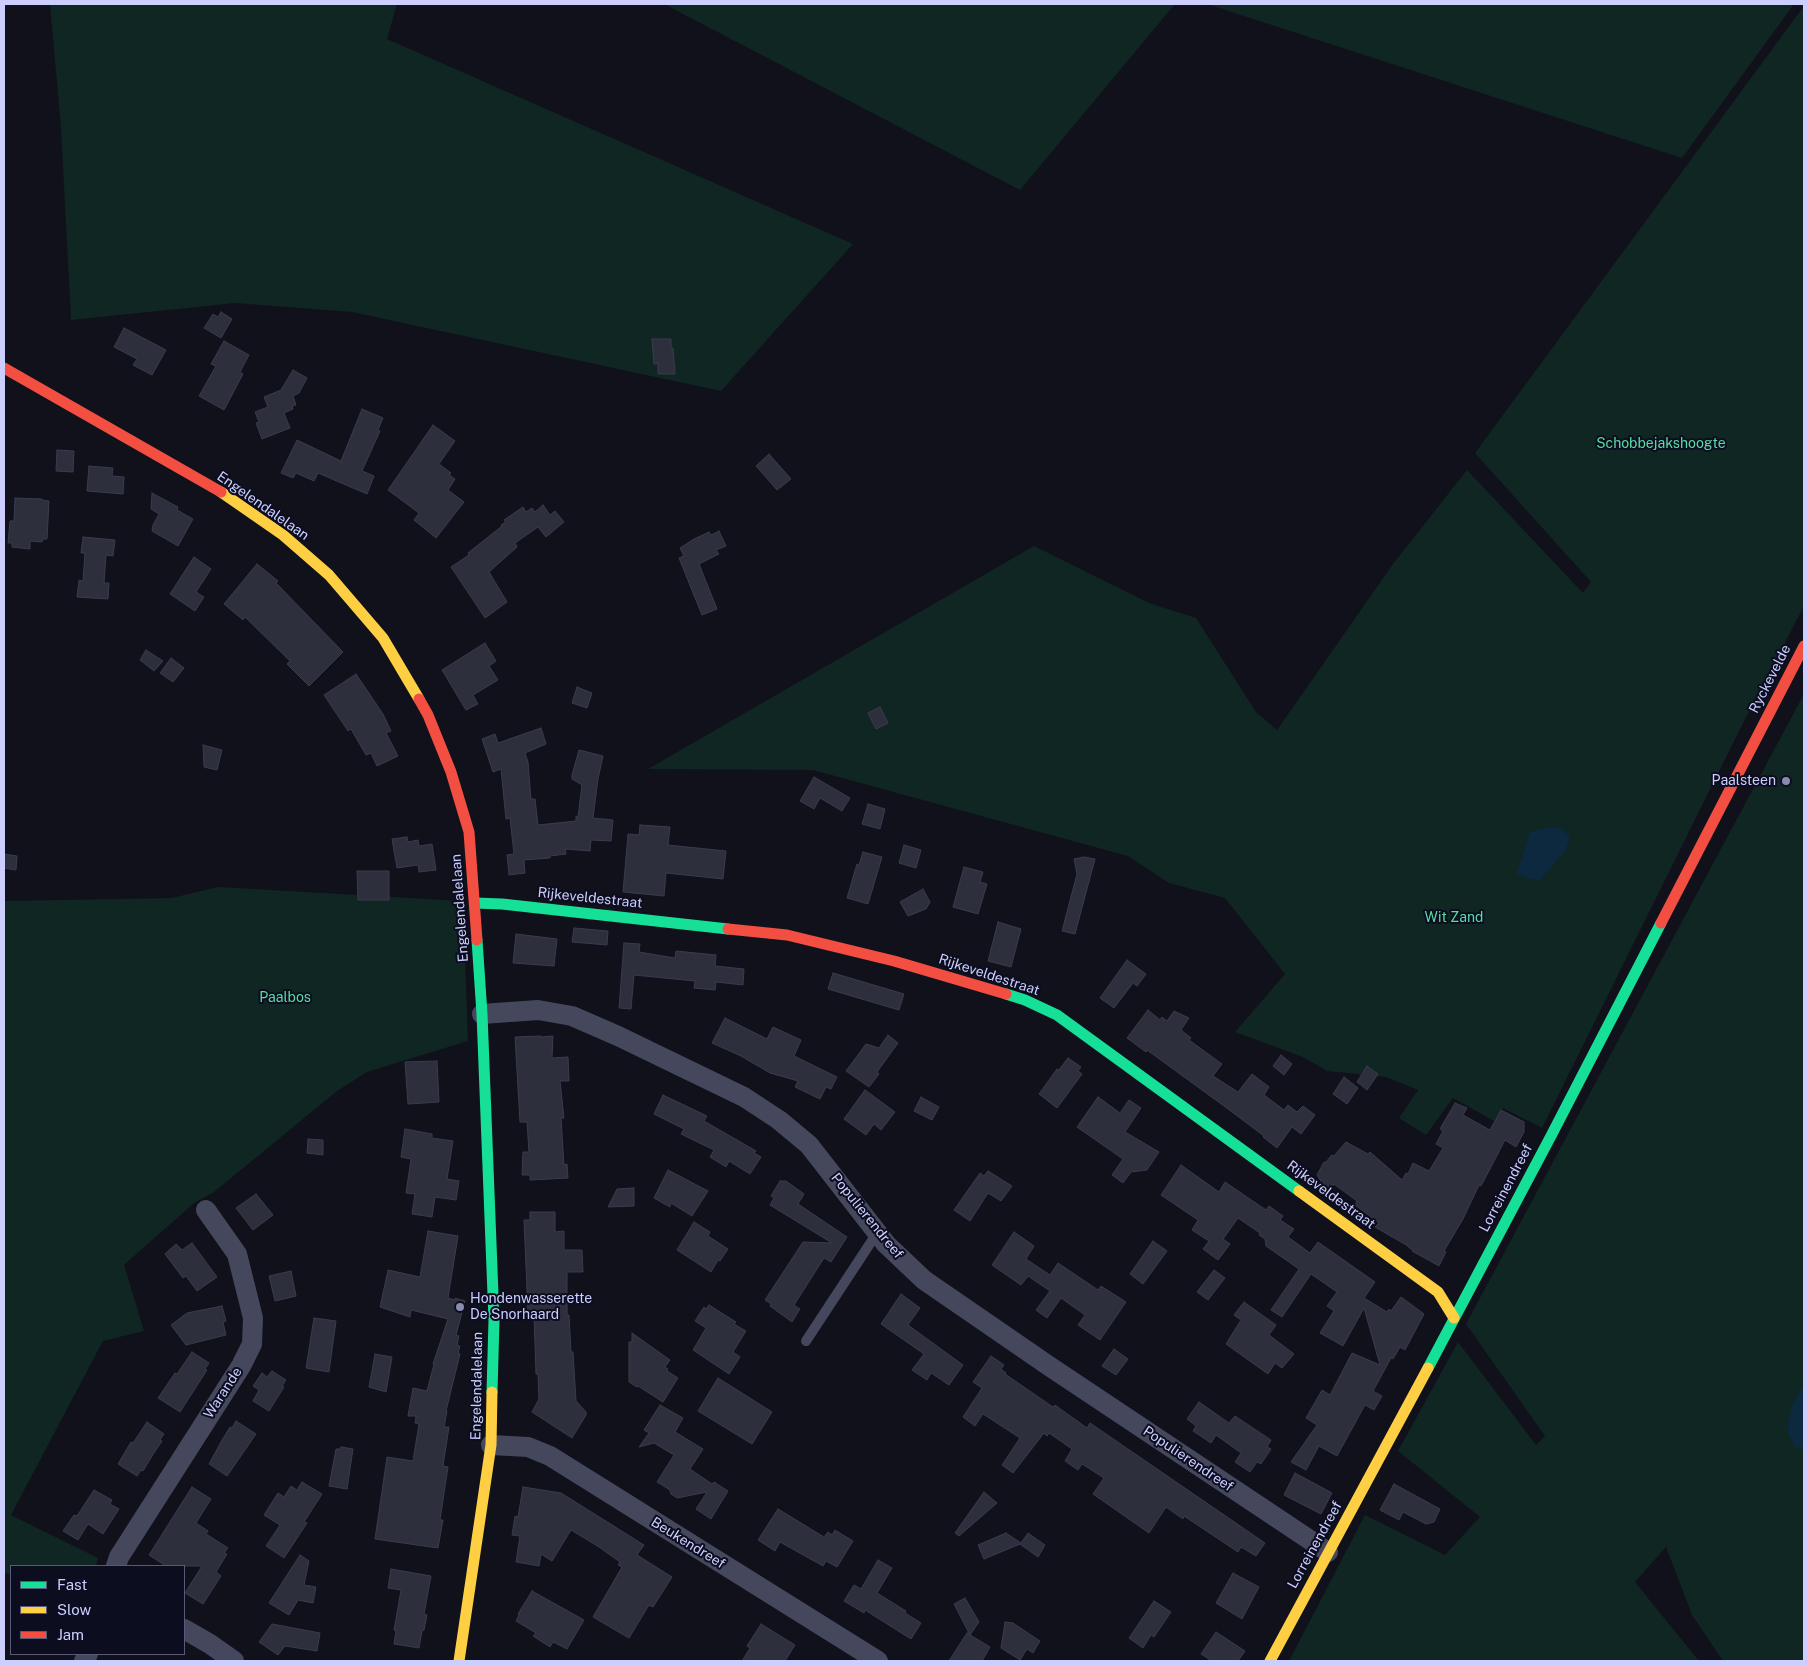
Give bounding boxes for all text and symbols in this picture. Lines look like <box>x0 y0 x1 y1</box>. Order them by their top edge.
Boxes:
park label: Schobbejakshoogte <box>1596 436 1726 452</box>
street label: Engelendalelaan <box>214 468 312 544</box>
street label: Ryckevelde <box>1746 642 1794 716</box>
place label: Paalsteen <box>1712 773 1776 789</box>
marker: Paalsteen <box>1780 775 1792 787</box>
street label: Engelendalelaan <box>448 853 472 963</box>
street label: Rijkeveldestraat <box>537 884 643 912</box>
park label: Wit Zand <box>1425 910 1483 926</box>
street label: Rijkeveldestraat <box>936 951 1042 999</box>
park label: Paalbos <box>259 990 311 1006</box>
street label: Lorreinendreef <box>1476 1141 1536 1235</box>
street label: Rijkeveldestraat <box>1284 1157 1378 1233</box>
street label: Populierendreef <box>827 1170 907 1262</box>
place label: Hondenwasserette De Snorhaard <box>470 1291 592 1324</box>
marker: Hondenwasserette De Snorhaard <box>454 1301 466 1313</box>
street label: Engelendalelaan <box>468 1332 486 1440</box>
street label: Warande <box>200 1364 246 1422</box>
street label: Populierendreef <box>1140 1423 1236 1495</box>
street label: Lorreinendreef <box>1284 1498 1346 1592</box>
street label: Beukendreef <box>648 1514 728 1572</box>
legend <box>10 1565 185 1655</box>
text: Fast <box>57 1576 87 1593</box>
text: Slow <box>57 1601 91 1618</box>
text: Jam <box>57 1626 84 1643</box>

